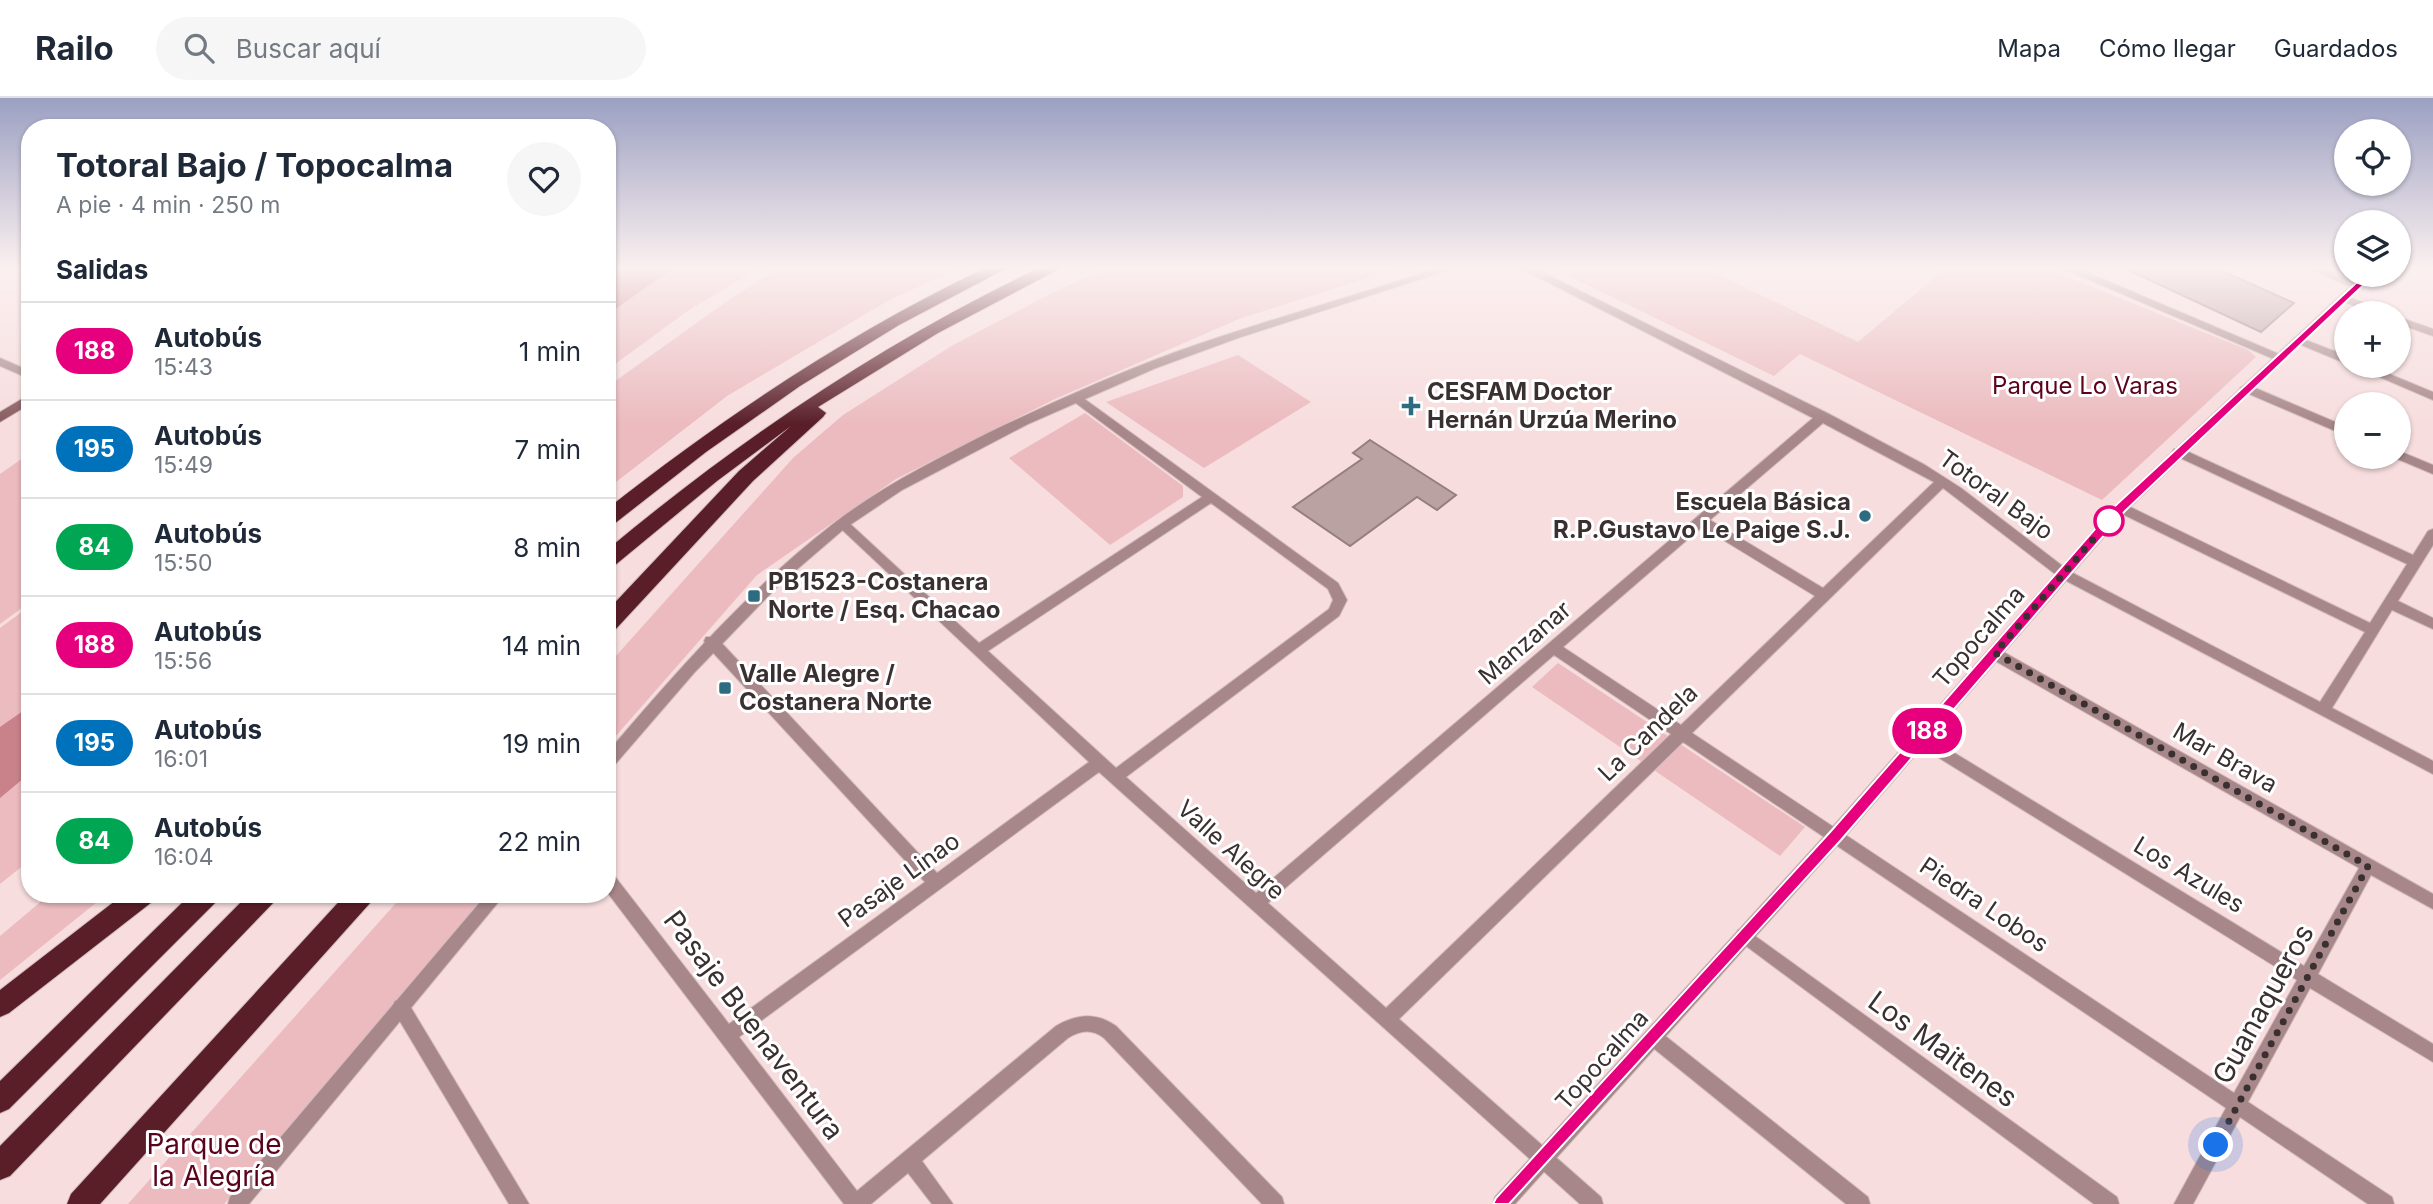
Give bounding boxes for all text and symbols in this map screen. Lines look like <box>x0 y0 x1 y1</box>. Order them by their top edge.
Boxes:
search box <box>156 17 646 80</box>
text: Railo <box>35 28 114 68</box>
icon: search <box>180 29 218 67</box>
text: Buscar aquí <box>236 33 381 64</box>
text: Mapa <box>1997 34 2061 63</box>
text: Cómo llegar <box>2099 34 2236 63</box>
text: Guardados <box>2274 34 2398 63</box>
map controls <box>2334 119 2411 469</box>
button: locate <box>2334 119 2411 196</box>
button: heart <box>507 142 581 216</box>
text: Totoral Bajo / Topocalma <box>56 145 453 185</box>
text: A pie · 4 min · 250 m <box>56 191 280 219</box>
button: layers <box>2334 210 2411 287</box>
text: Salidas <box>56 254 148 285</box>
button: + <box>2334 301 2411 378</box>
text: Autobús <box>154 322 262 353</box>
text: 188 <box>74 336 115 365</box>
text: 1 min <box>519 336 581 367</box>
text: 15:43 <box>154 353 213 381</box>
park label: Parque Lo Varas <box>1992 371 2178 400</box>
place label: CESFAM Doctor Hernán Urzúa Merino <box>1427 377 1677 434</box>
button: − <box>2334 392 2411 469</box>
marker: CESFAM Doctor Hernán Urzúa Merino <box>1401 396 1421 416</box>
text: Autobús <box>154 420 262 451</box>
text: 195 <box>74 434 115 463</box>
text: 7 min <box>515 434 581 465</box>
street label: Totoral Bajo <box>1933 443 2059 546</box>
text: 15:49 <box>154 451 213 479</box>
place label: Escuela Básica R.P.Gustavo Le Paige S.J. <box>1553 487 1851 544</box>
unlabelled marker <box>2094 506 2124 536</box>
marker: Escuela Básica R.P.Gustavo Le Paige S.J. <box>1857 508 1873 524</box>
text: Autobús <box>154 518 262 549</box>
text: 84 <box>79 532 110 561</box>
text: 8 min <box>513 532 581 563</box>
text: 15:50 <box>154 549 212 577</box>
place label: PB1523-Costanera Norte / Esq. Chacao <box>768 567 1001 624</box>
street label: Topocalma <box>1927 580 2031 693</box>
marker: PB1523-Costanera Norte / Esq. Chacao <box>746 588 762 604</box>
street label: Manzanar <box>1473 595 1577 691</box>
text: Autobús <box>154 616 262 647</box>
text: 188 <box>74 630 115 659</box>
text: 14 min <box>502 630 581 661</box>
text: 15:56 <box>154 647 212 675</box>
place label: Valle Alegre / Costanera Norte <box>739 659 932 716</box>
street label: La Candela <box>1592 678 1703 787</box>
marker: Valle Alegre / Costanera Norte <box>717 680 733 696</box>
line badge: 188 <box>1887 708 1967 754</box>
text: Autobús <box>154 714 262 745</box>
text: 188 <box>1906 716 1948 745</box>
street label: Mar Brava <box>2168 716 2283 799</box>
text: 195 <box>74 728 115 757</box>
text: 19 min <box>503 728 581 759</box>
text: 16:01 <box>154 745 208 773</box>
street label: Valle Alegre <box>1172 794 1291 906</box>
text: Autobús <box>154 812 262 843</box>
text: 84 <box>79 826 110 855</box>
text: 22 min <box>498 826 581 857</box>
street label: Pasaje Linao <box>832 826 965 933</box>
street label: Los Azules <box>2129 830 2250 919</box>
text: 16:04 <box>154 843 214 871</box>
street label: Piedra Lobos <box>1914 851 2054 958</box>
street label: Pasaje Buenaventura <box>657 904 851 1146</box>
street label: Guanaqueros <box>2205 918 2321 1090</box>
street label: Los Maitenes <box>1862 984 2024 1114</box>
street label: Topocalma <box>1549 1004 1654 1116</box>
park label: Parque de la Alegría <box>146 1127 282 1193</box>
your location <box>2198 1127 2233 1162</box>

